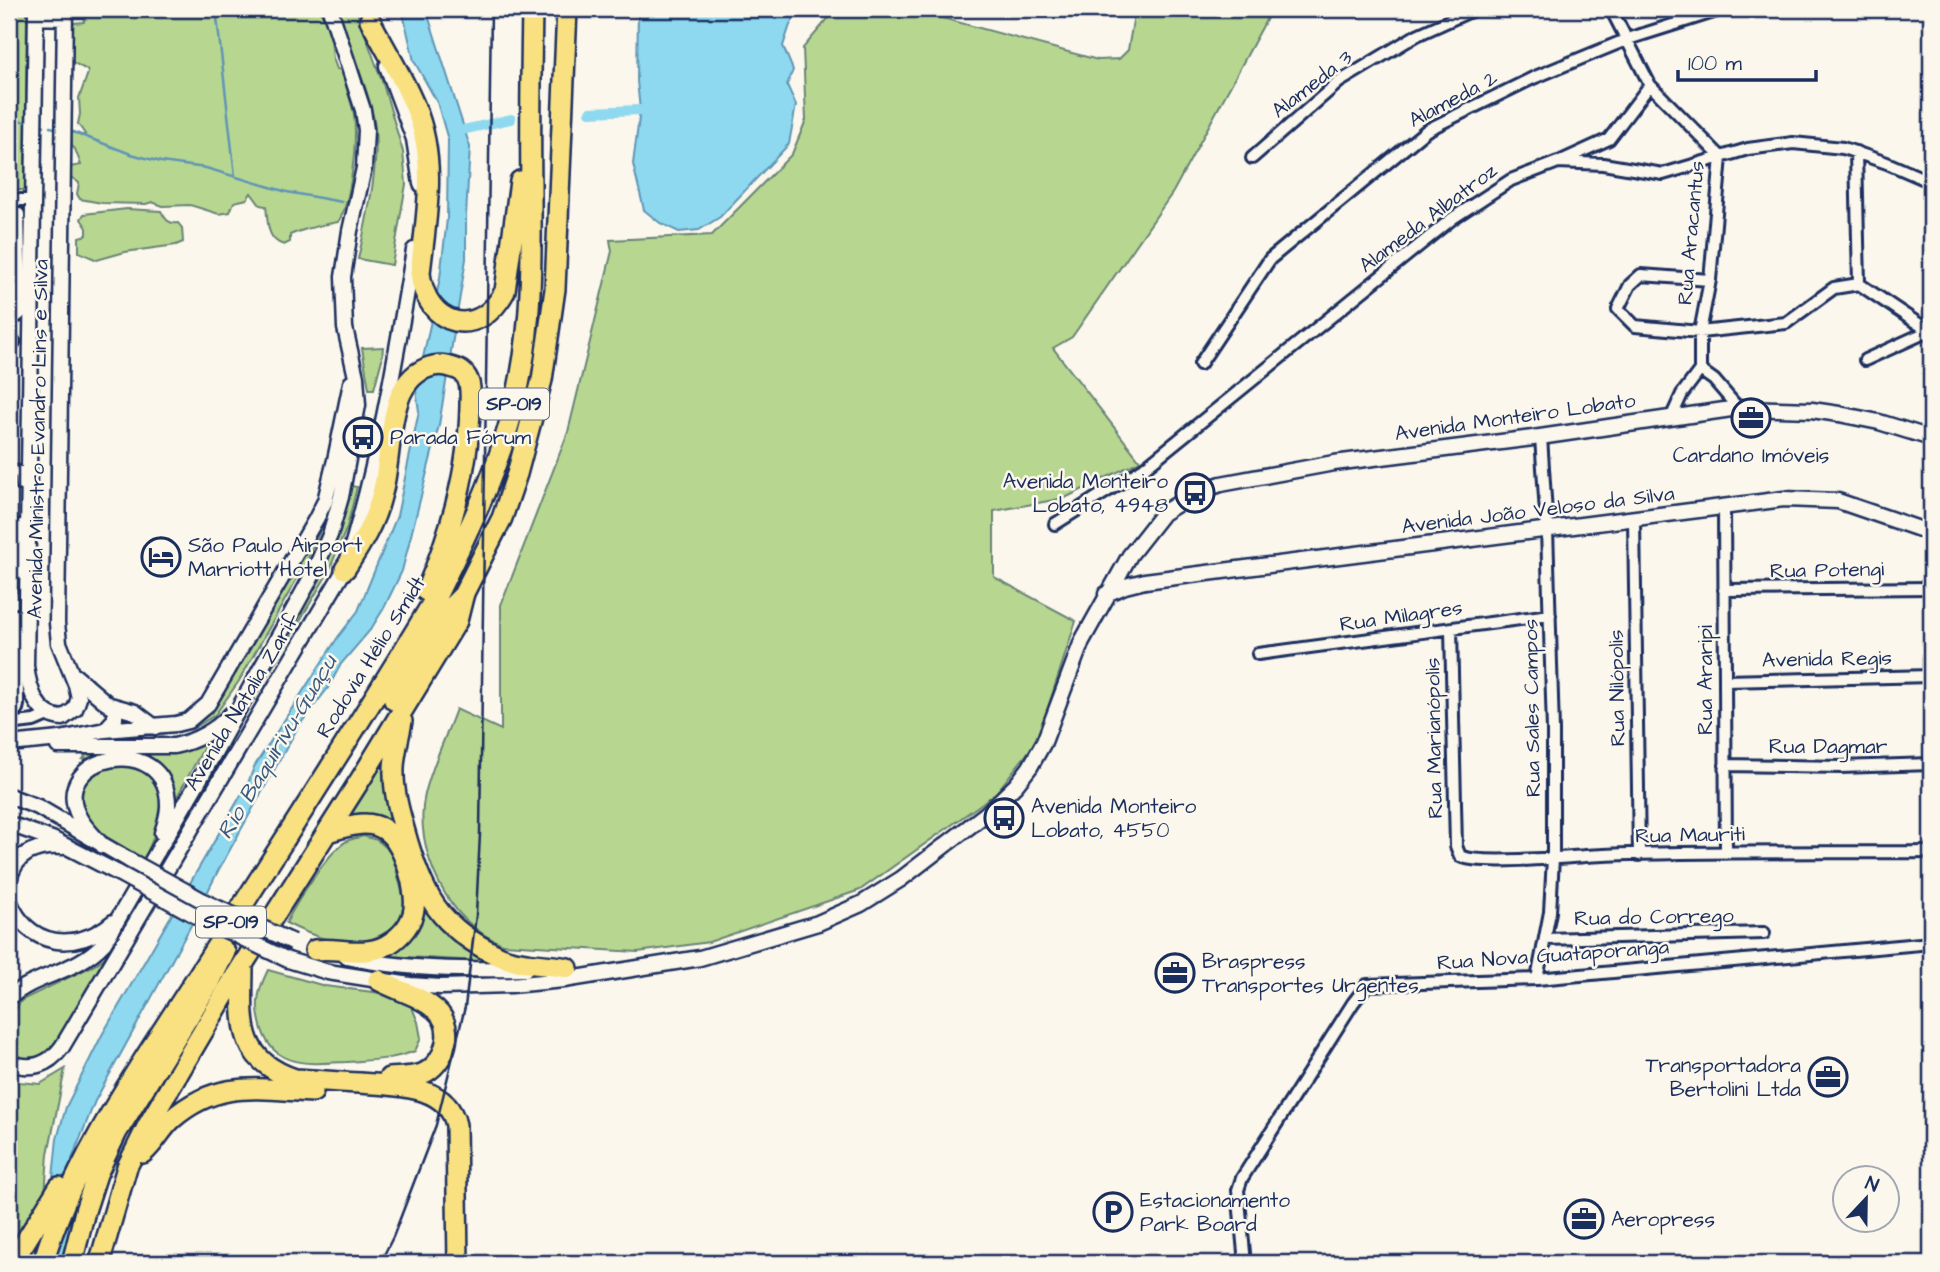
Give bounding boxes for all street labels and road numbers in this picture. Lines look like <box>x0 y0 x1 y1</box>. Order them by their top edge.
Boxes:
street label: Alameda 3 <box>1265 43 1359 125</box>
street label: Alameda 2 <box>1403 63 1503 135</box>
street label: Alameda Albatroz <box>1353 156 1504 280</box>
street label: Rua Aracantus <box>1670 160 1712 306</box>
street label: Avenida Ministro Evandro Lins e Silva <box>20 259 56 619</box>
street label: Avenida Monteiro Lobato <box>1393 386 1637 448</box>
road number: SP-019 <box>479 388 549 420</box>
street label: Avenida João Veloso da Silva <box>1400 479 1676 541</box>
street label: Rua Potengi <box>1770 555 1884 587</box>
street label: Rodovia Hélio Smidt <box>310 570 433 743</box>
street label: Rua Milagres <box>1338 593 1464 641</box>
street label: Avenida Natalia Zarif <box>177 607 307 796</box>
street label: Rua Sales Campos <box>1516 619 1549 797</box>
street label: Rua Araripi <box>1691 625 1721 735</box>
street label: Rua Nilópolis <box>1601 629 1634 747</box>
street label: Avenida Regis <box>1762 643 1892 677</box>
street label: Rua Marianópolis <box>1418 657 1451 819</box>
street label: Rua Dagmar <box>1769 732 1888 763</box>
street label: Rua Mauriti <box>1635 820 1745 850</box>
street label: Rua do Corrego <box>1574 901 1734 935</box>
road number: SP-019 <box>196 906 266 938</box>
street label: Rua Nova Guataporanga <box>1436 932 1670 980</box>

